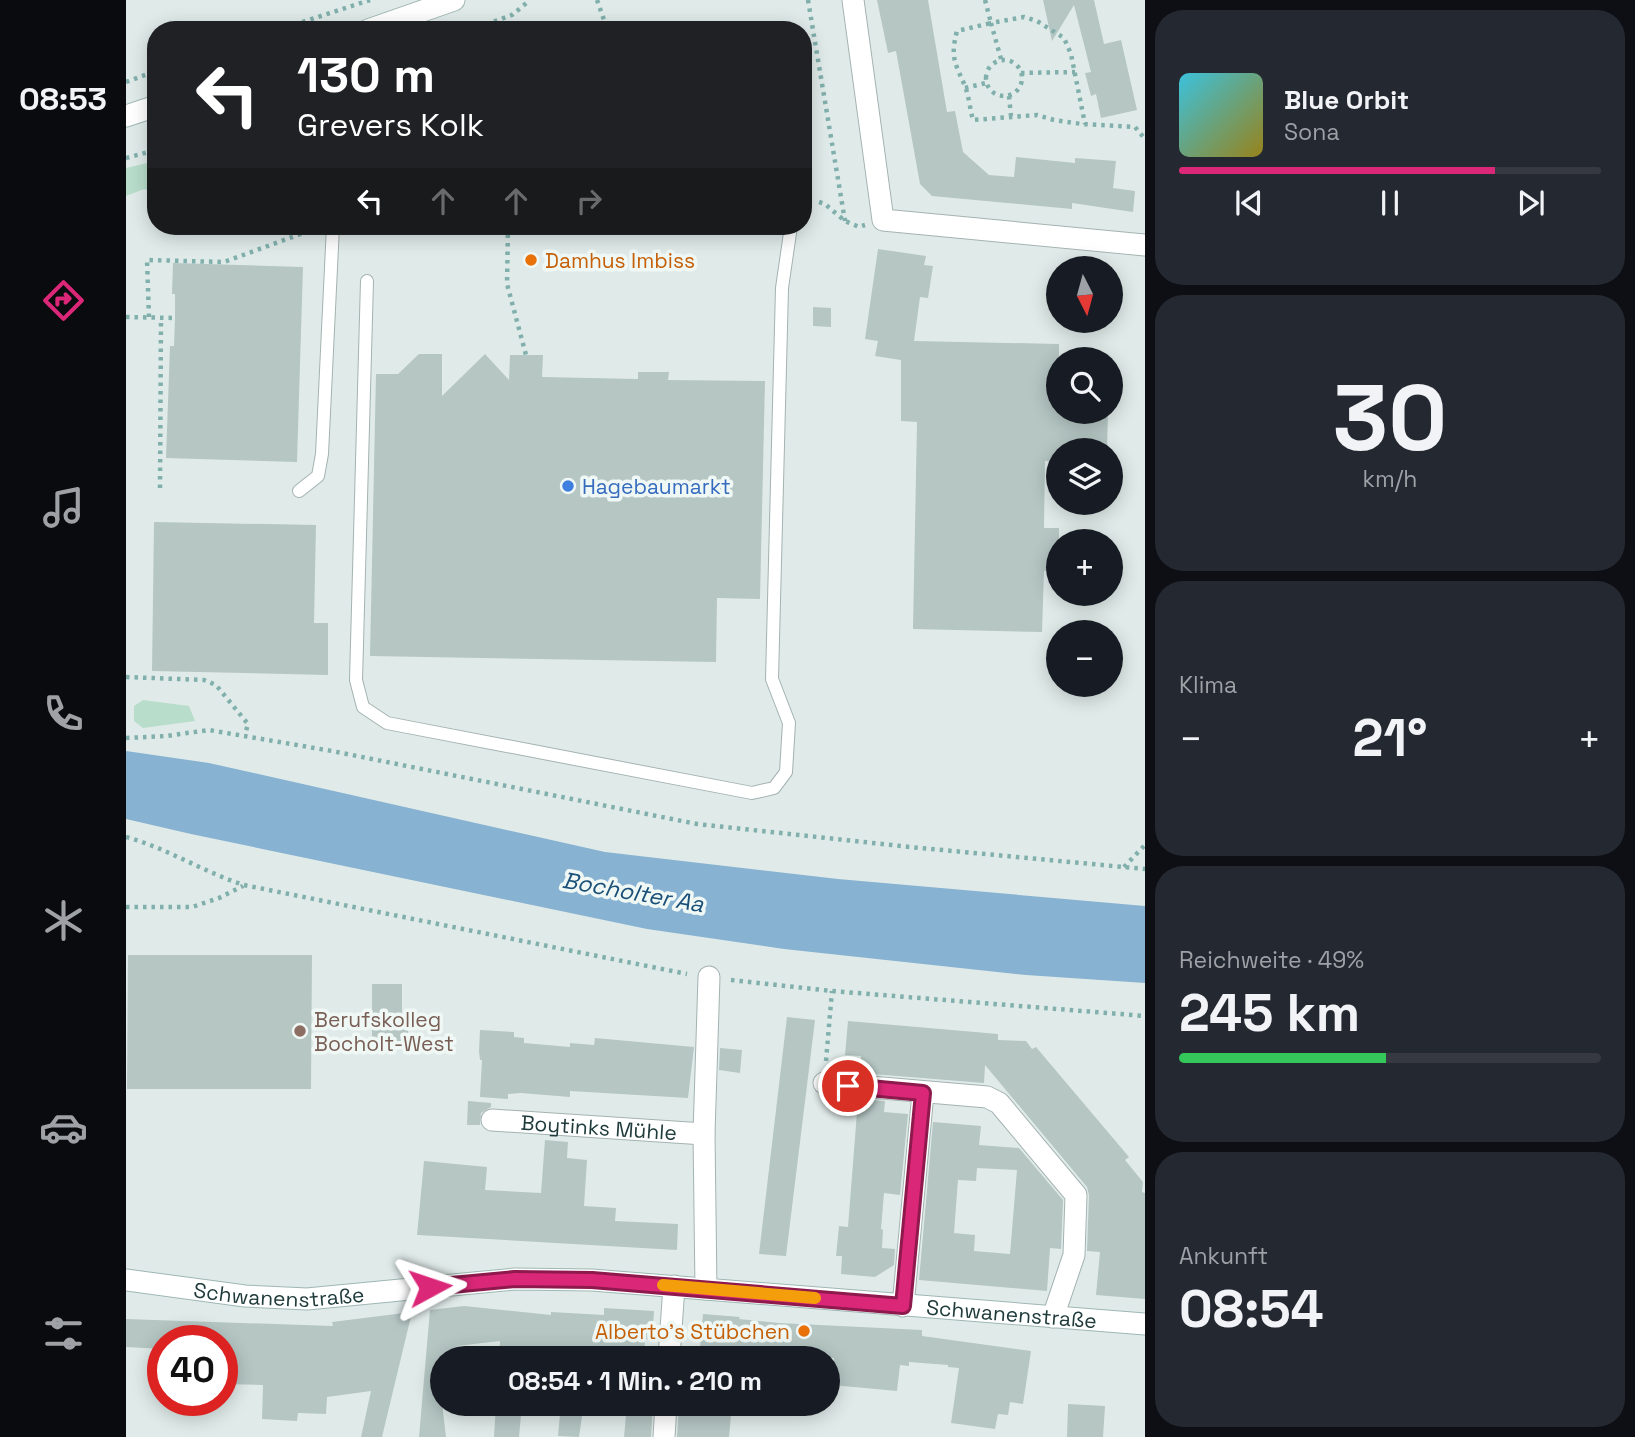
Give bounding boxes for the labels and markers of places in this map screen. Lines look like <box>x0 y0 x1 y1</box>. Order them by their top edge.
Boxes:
place label: Damhus Imbiss <box>545 247 695 274</box>
marker: Damhus Imbiss <box>523 252 539 268</box>
place label: Hagebaumarkt <box>582 473 731 500</box>
marker: Hagebaumarkt <box>560 478 576 494</box>
place label: Berufskolleg Bocholt-West <box>314 1006 454 1057</box>
marker: Berufskolleg Bocholt-West <box>292 1023 308 1039</box>
pin <box>818 1056 878 1116</box>
place label: Alberto's Stübchen <box>595 1318 790 1345</box>
marker: Alberto's Stübchen <box>796 1323 812 1339</box>

